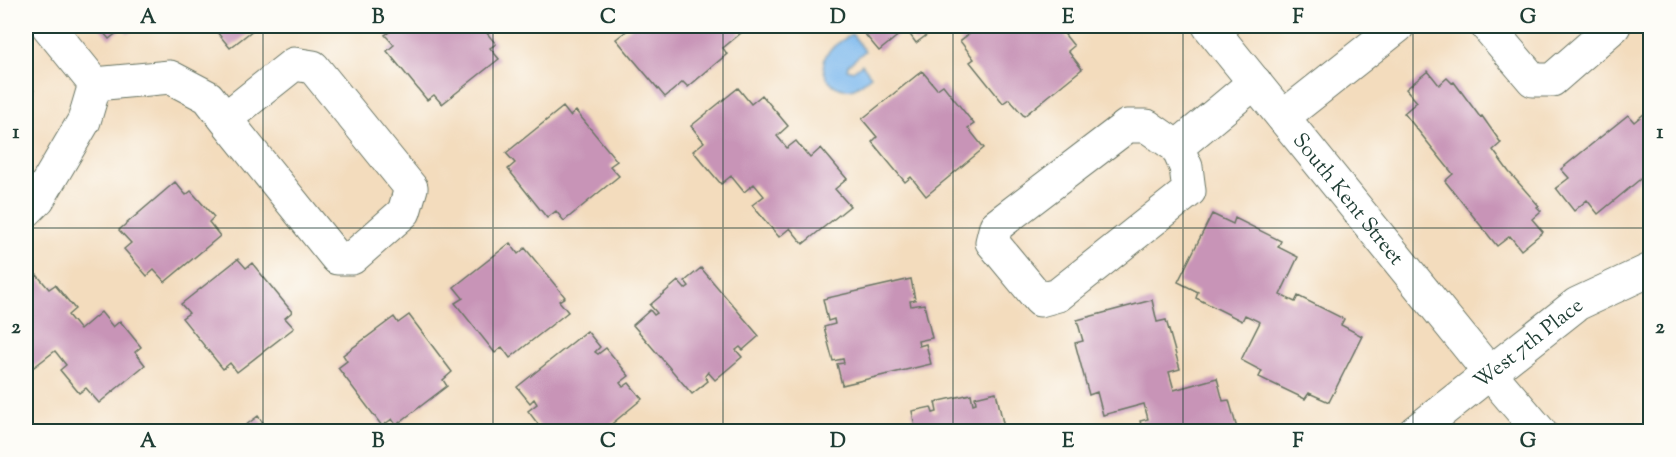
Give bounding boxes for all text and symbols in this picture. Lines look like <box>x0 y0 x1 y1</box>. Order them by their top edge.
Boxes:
text: A <box>140 4 157 33</box>
text: B <box>372 4 385 33</box>
text: C <box>600 4 616 33</box>
text: D <box>830 4 846 33</box>
text: E <box>1062 4 1075 33</box>
text: F <box>1292 4 1304 33</box>
text: G <box>1520 4 1537 33</box>
text: 1 <box>13 119 20 148</box>
text: 1 <box>1657 119 1664 148</box>
street label: South Kent Street <box>1284 127 1410 272</box>
street label: West 7th Place <box>1468 292 1590 397</box>
text: 2 <box>11 314 21 343</box>
text: 2 <box>1655 314 1665 343</box>
text: A <box>140 428 157 457</box>
text: B <box>372 428 385 457</box>
text: C <box>600 428 616 457</box>
text: D <box>830 428 846 457</box>
text: E <box>1062 428 1075 457</box>
text: F <box>1292 428 1304 457</box>
text: G <box>1520 428 1537 457</box>

